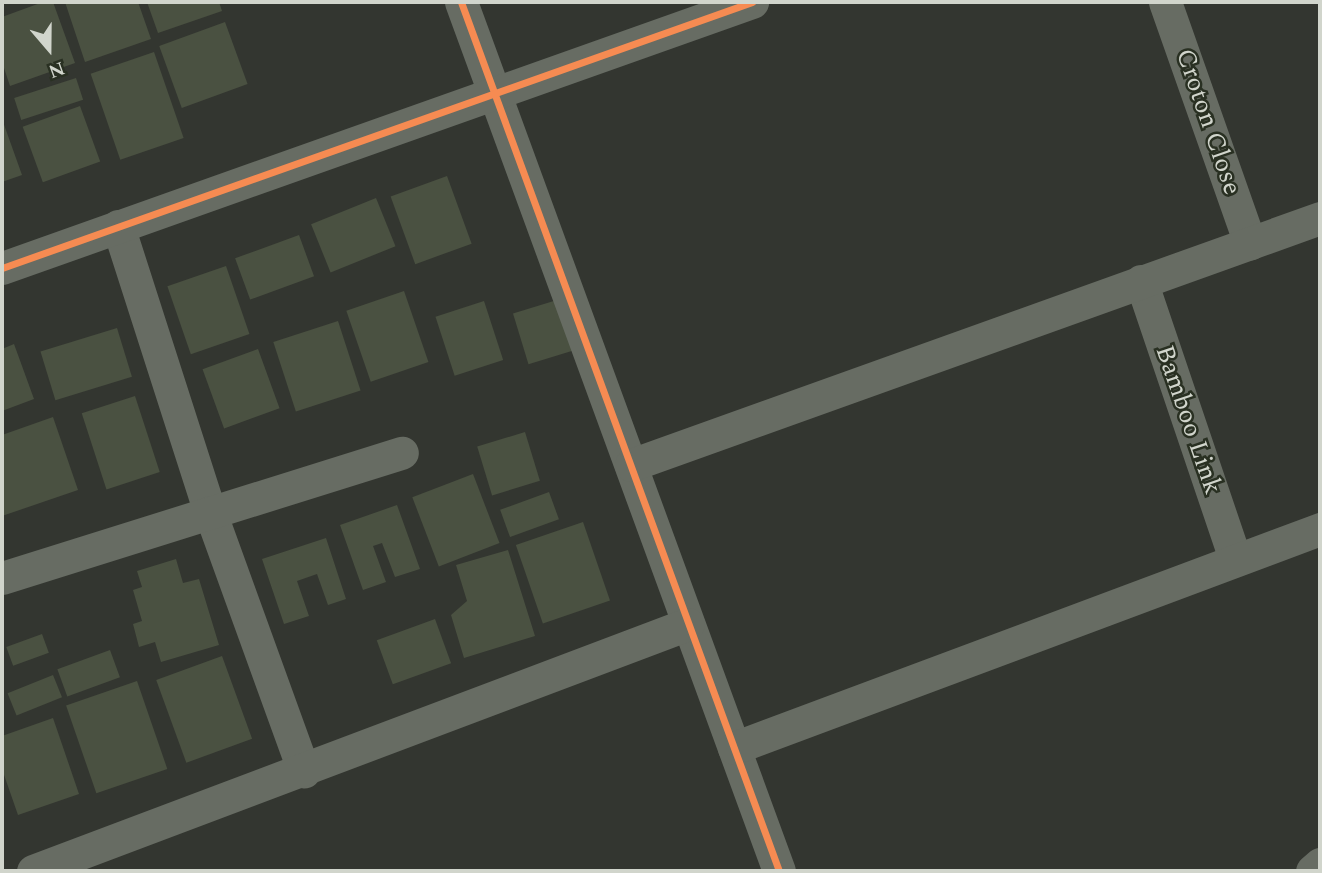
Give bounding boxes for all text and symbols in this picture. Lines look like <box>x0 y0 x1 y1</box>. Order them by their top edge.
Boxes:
north arrow <box>14 14 84 84</box>
street label: Croton Close <box>1168 45 1248 199</box>
text: N <box>44 53 69 85</box>
street label: Bamboo Link <box>1148 341 1228 499</box>

